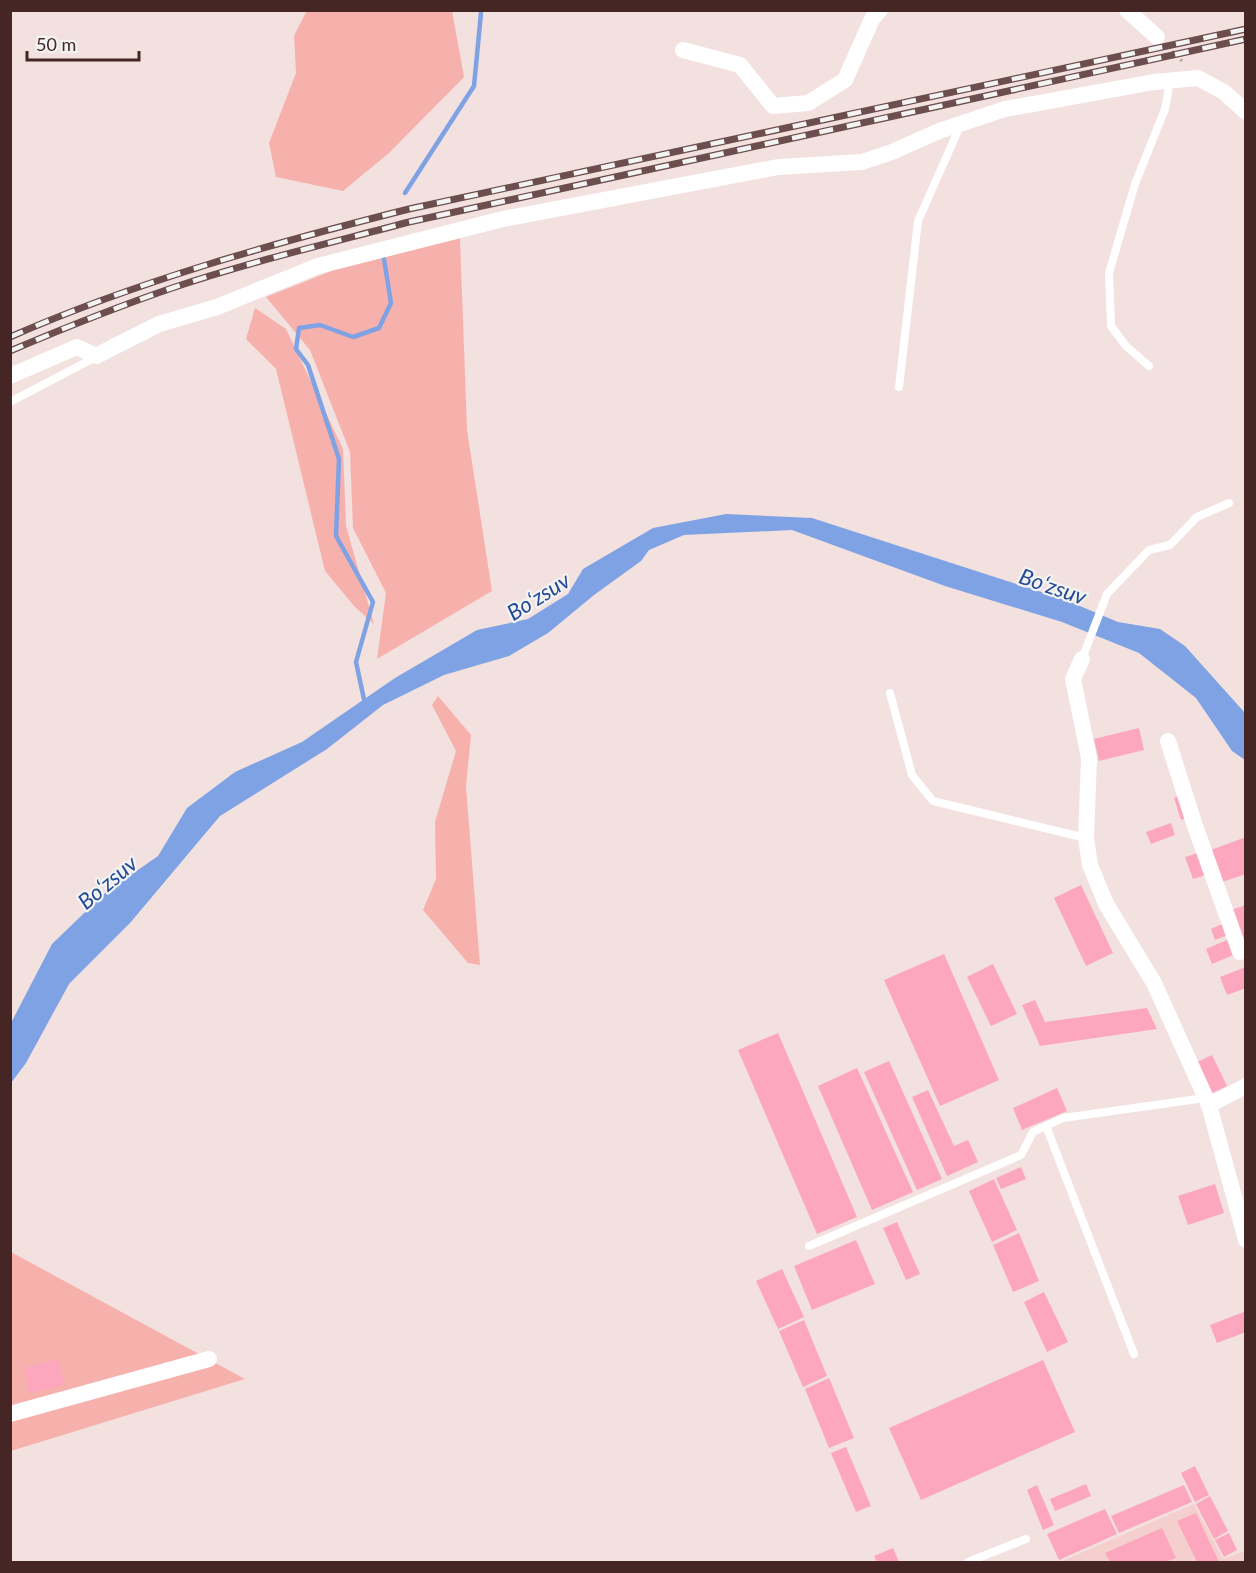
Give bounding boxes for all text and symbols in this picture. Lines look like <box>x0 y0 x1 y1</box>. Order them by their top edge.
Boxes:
scale bar <box>27 24 140 62</box>
text: 50 m <box>36 33 76 55</box>
water label: Boʻzsuv <box>1016 562 1091 610</box>
water label: Boʻzsuv <box>502 566 575 626</box>
water label: Boʻzsuv <box>72 849 143 915</box>

